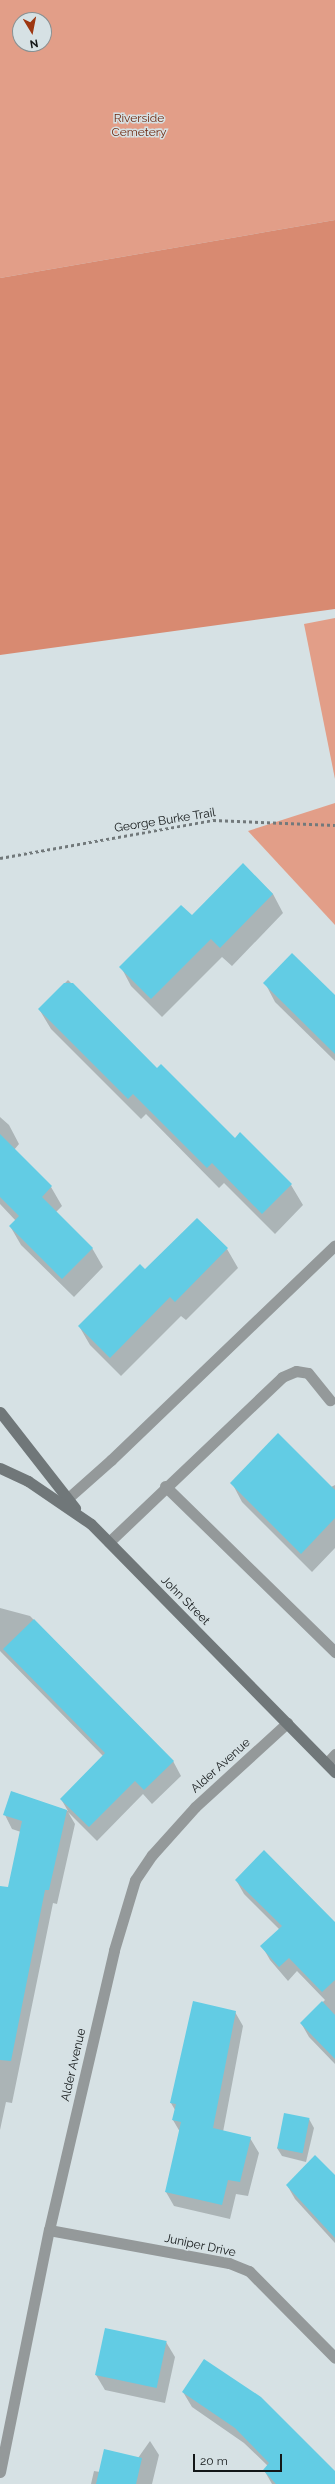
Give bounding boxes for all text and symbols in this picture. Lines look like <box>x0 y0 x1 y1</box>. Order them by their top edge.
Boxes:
north arrow <box>12 12 52 52</box>
text: N <box>29 36 39 50</box>
park label: Riverside Cemetery <box>112 112 166 140</box>
street label: George Burke Trail <box>113 806 217 836</box>
street label: John Street <box>158 1574 212 1628</box>
street label: Alder Avenue <box>188 1735 254 1797</box>
street label: Alder Avenue <box>59 2027 89 2103</box>
street label: Juniper Drive <box>163 2231 237 2261</box>
scale bar <box>195 2446 284 2472</box>
text: 20 m <box>200 2454 228 2468</box>

